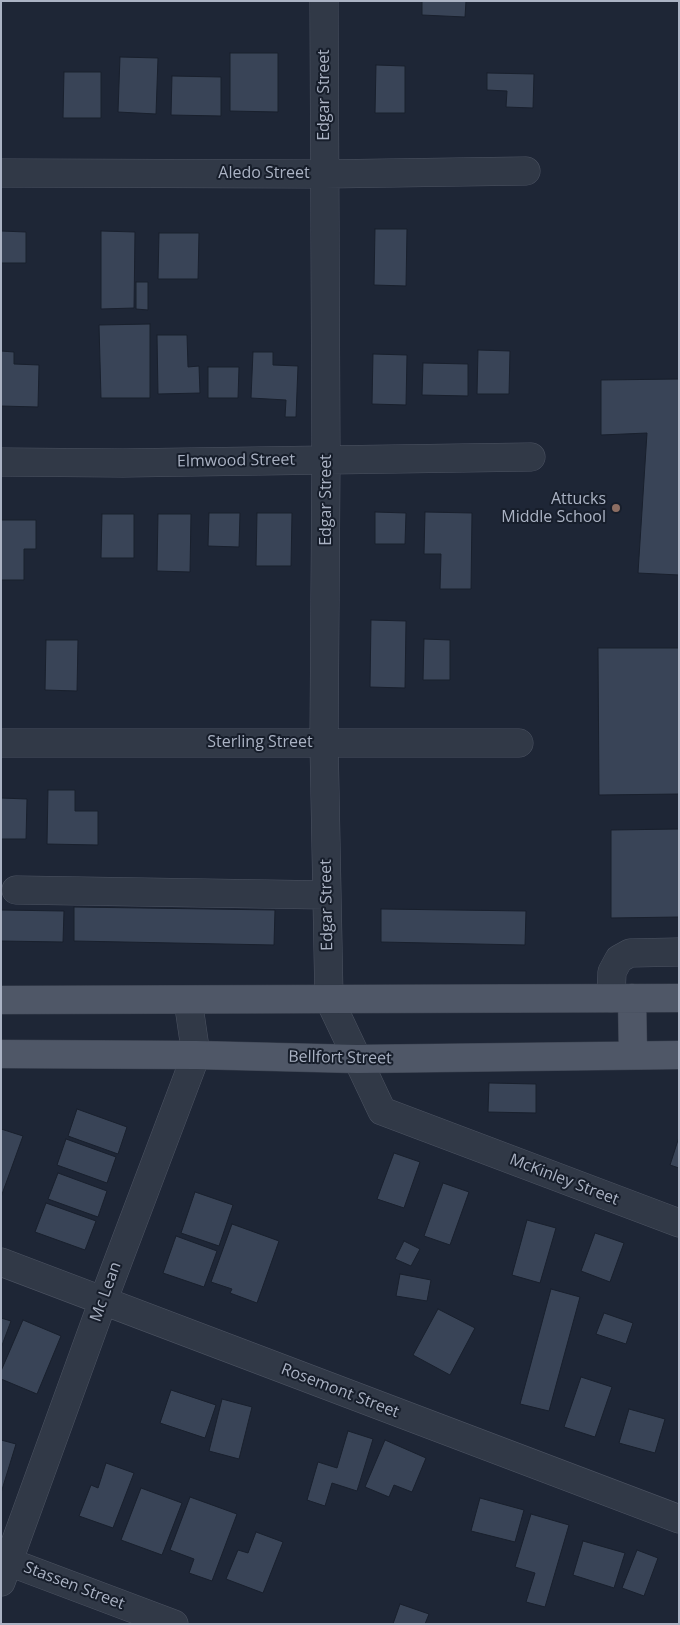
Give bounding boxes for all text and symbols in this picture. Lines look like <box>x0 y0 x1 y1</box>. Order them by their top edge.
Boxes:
street label: Edgar Street <box>314 49 334 141</box>
street label: Aledo Street <box>218 163 310 183</box>
street label: Elmwood Street <box>177 450 295 472</box>
street label: Edgar Street <box>316 454 336 546</box>
place label: Attucks Middle School <box>501 489 606 527</box>
marker: Attucks Middle School <box>610 502 622 514</box>
street label: Sterling Street <box>207 732 313 752</box>
street label: Edgar Street <box>317 859 337 951</box>
street label: Bellfort Street <box>288 1047 392 1069</box>
street label: McKinley Street <box>507 1150 621 1210</box>
street label: Mc Lean <box>86 1259 126 1325</box>
street label: Rosemont Street <box>278 1360 402 1422</box>
street label: Stassen Street <box>21 1558 127 1614</box>

